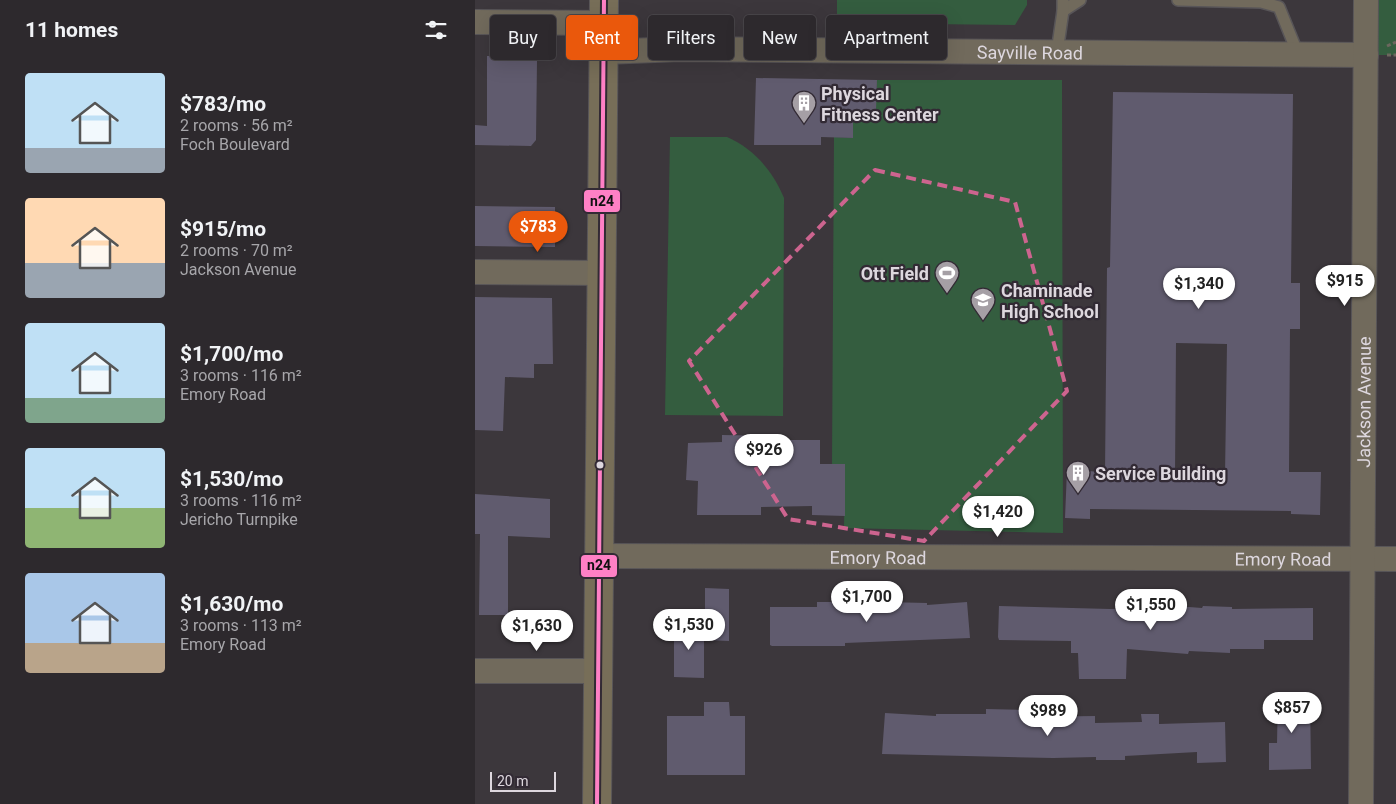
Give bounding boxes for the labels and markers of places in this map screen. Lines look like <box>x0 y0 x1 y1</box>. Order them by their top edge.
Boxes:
place label: Physical Fitness Center <box>821 83 939 125</box>
building icon: Physical Fitness Center <box>791 90 817 124</box>
pin: $783 <box>508 210 568 253</box>
sports icon: Ott Field <box>934 260 960 294</box>
place label: Ott Field <box>861 263 929 284</box>
pin: $915 <box>1315 264 1375 307</box>
pin: $1,340 <box>1158 268 1240 310</box>
place label: Chaminade High School <box>1001 280 1099 322</box>
school or university icon: Chaminade High School <box>970 287 996 321</box>
pin: $926 <box>734 434 794 476</box>
unlabelled marker <box>595 460 605 470</box>
building icon: Service Building <box>1065 460 1091 494</box>
place label: Service Building <box>1095 463 1226 484</box>
pin: $1,420 <box>957 496 1039 538</box>
pin: $1,700 <box>826 580 908 623</box>
pin: $1,550 <box>1110 588 1192 631</box>
pin: $1,530 <box>648 608 730 651</box>
pin: $1,630 <box>496 610 578 652</box>
pin: $857 <box>1262 692 1322 734</box>
pin: $989 <box>1018 694 1078 737</box>

